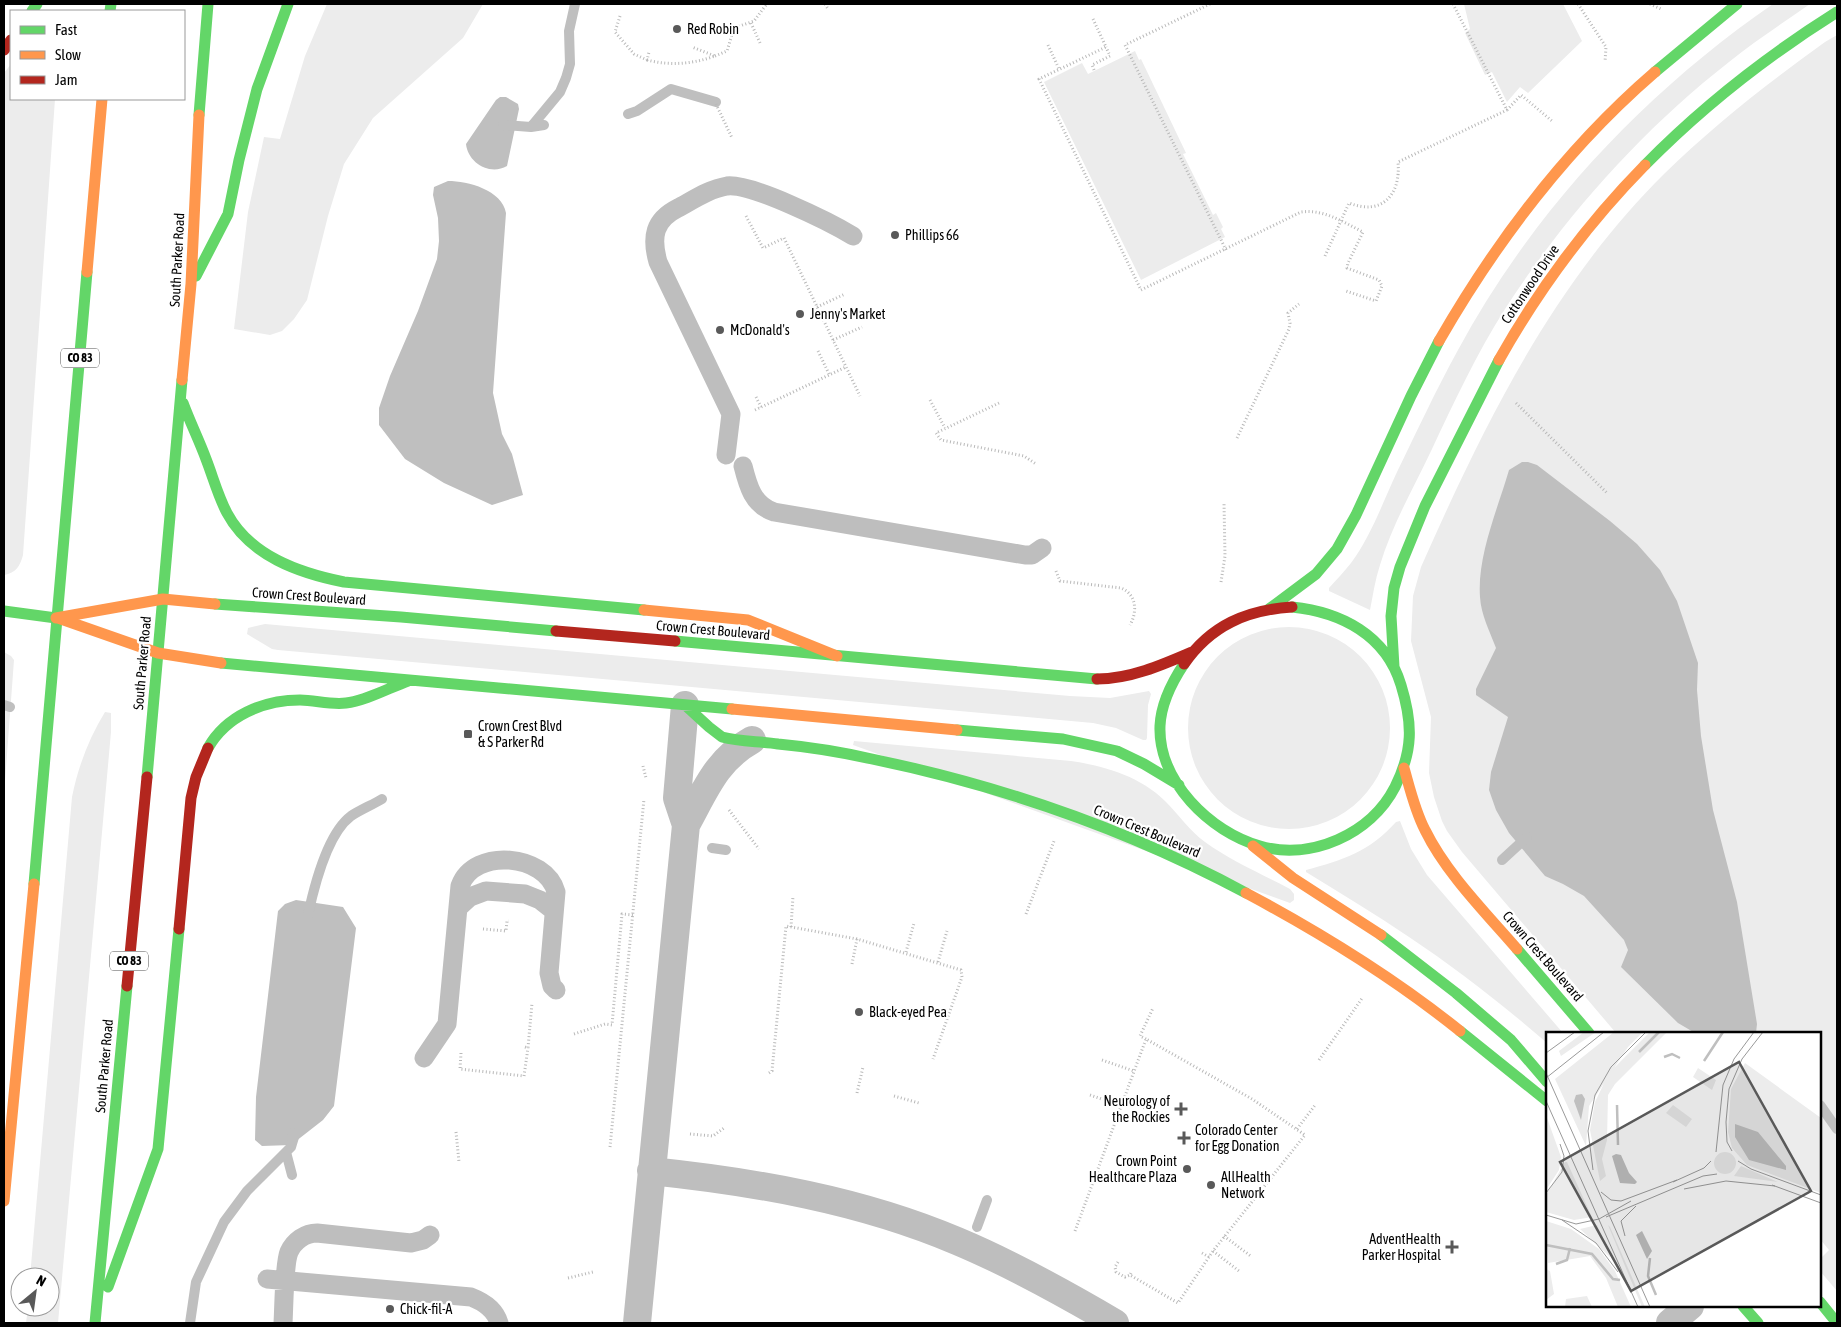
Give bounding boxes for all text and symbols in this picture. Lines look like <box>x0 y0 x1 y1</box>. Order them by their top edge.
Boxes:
legend <box>10 10 185 100</box>
text: Fast <box>55 21 77 38</box>
place label: Red Robin <box>687 21 739 37</box>
marker: Red Robin <box>671 23 683 35</box>
text: Slow <box>55 46 81 63</box>
text: Jam <box>55 71 78 88</box>
street label: South Parker Road <box>167 213 187 307</box>
place label: Phillips 66 <box>905 227 960 243</box>
marker: Phillips 66 <box>889 229 901 241</box>
street label: Cottonwood Drive <box>1498 242 1562 326</box>
place label: Jenny's Market <box>810 306 886 322</box>
marker: Jenny's Market <box>794 308 806 320</box>
place label: McDonald's <box>730 322 790 338</box>
marker: McDonald's <box>714 324 726 336</box>
road number: CO 83 <box>61 348 99 368</box>
street label: Crown Crest Boulevard <box>251 584 367 608</box>
street label: South Parker Road <box>130 615 154 711</box>
street label: Crown Crest Boulevard <box>655 617 771 643</box>
place label: Crown Crest Blvd & S Parker Rd <box>478 718 562 750</box>
marker: Crown Crest Blvd & S Parker Rd <box>462 728 474 740</box>
street label: Crown Crest Boulevard <box>1091 801 1203 861</box>
street label: Crown Crest Boulevard <box>1499 908 1587 1004</box>
road number: CO 83 <box>110 951 148 970</box>
place label: Black-eyed Pea <box>869 1004 947 1020</box>
marker: Black-eyed Pea <box>853 1006 865 1018</box>
street label: South Parker Road <box>92 1018 116 1114</box>
inset map <box>1546 1032 1821 1307</box>
place label: Neurology of the Rockies <box>1104 1093 1170 1125</box>
marker: Neurology of the Rockies <box>1174 1102 1188 1116</box>
place label: Colorado Center for Egg Donation <box>1195 1122 1279 1154</box>
marker: Colorado Center for Egg Donation <box>1177 1131 1191 1145</box>
place label: Crown Point Healthcare Plaza <box>1089 1153 1177 1185</box>
marker: Crown Point Healthcare Plaza <box>1181 1163 1193 1175</box>
place label: AllHealth Network <box>1221 1169 1271 1201</box>
marker: AllHealth Network <box>1205 1179 1217 1191</box>
place label: AdventHealth Parker Hospital <box>1362 1231 1441 1263</box>
marker: AdventHealth Parker Hospital <box>1445 1240 1459 1254</box>
north arrow <box>10 1267 60 1317</box>
text: N <box>34 1272 49 1290</box>
place label: Chick-fil-A <box>400 1301 452 1317</box>
marker: Chick-fil-A <box>384 1303 396 1315</box>

